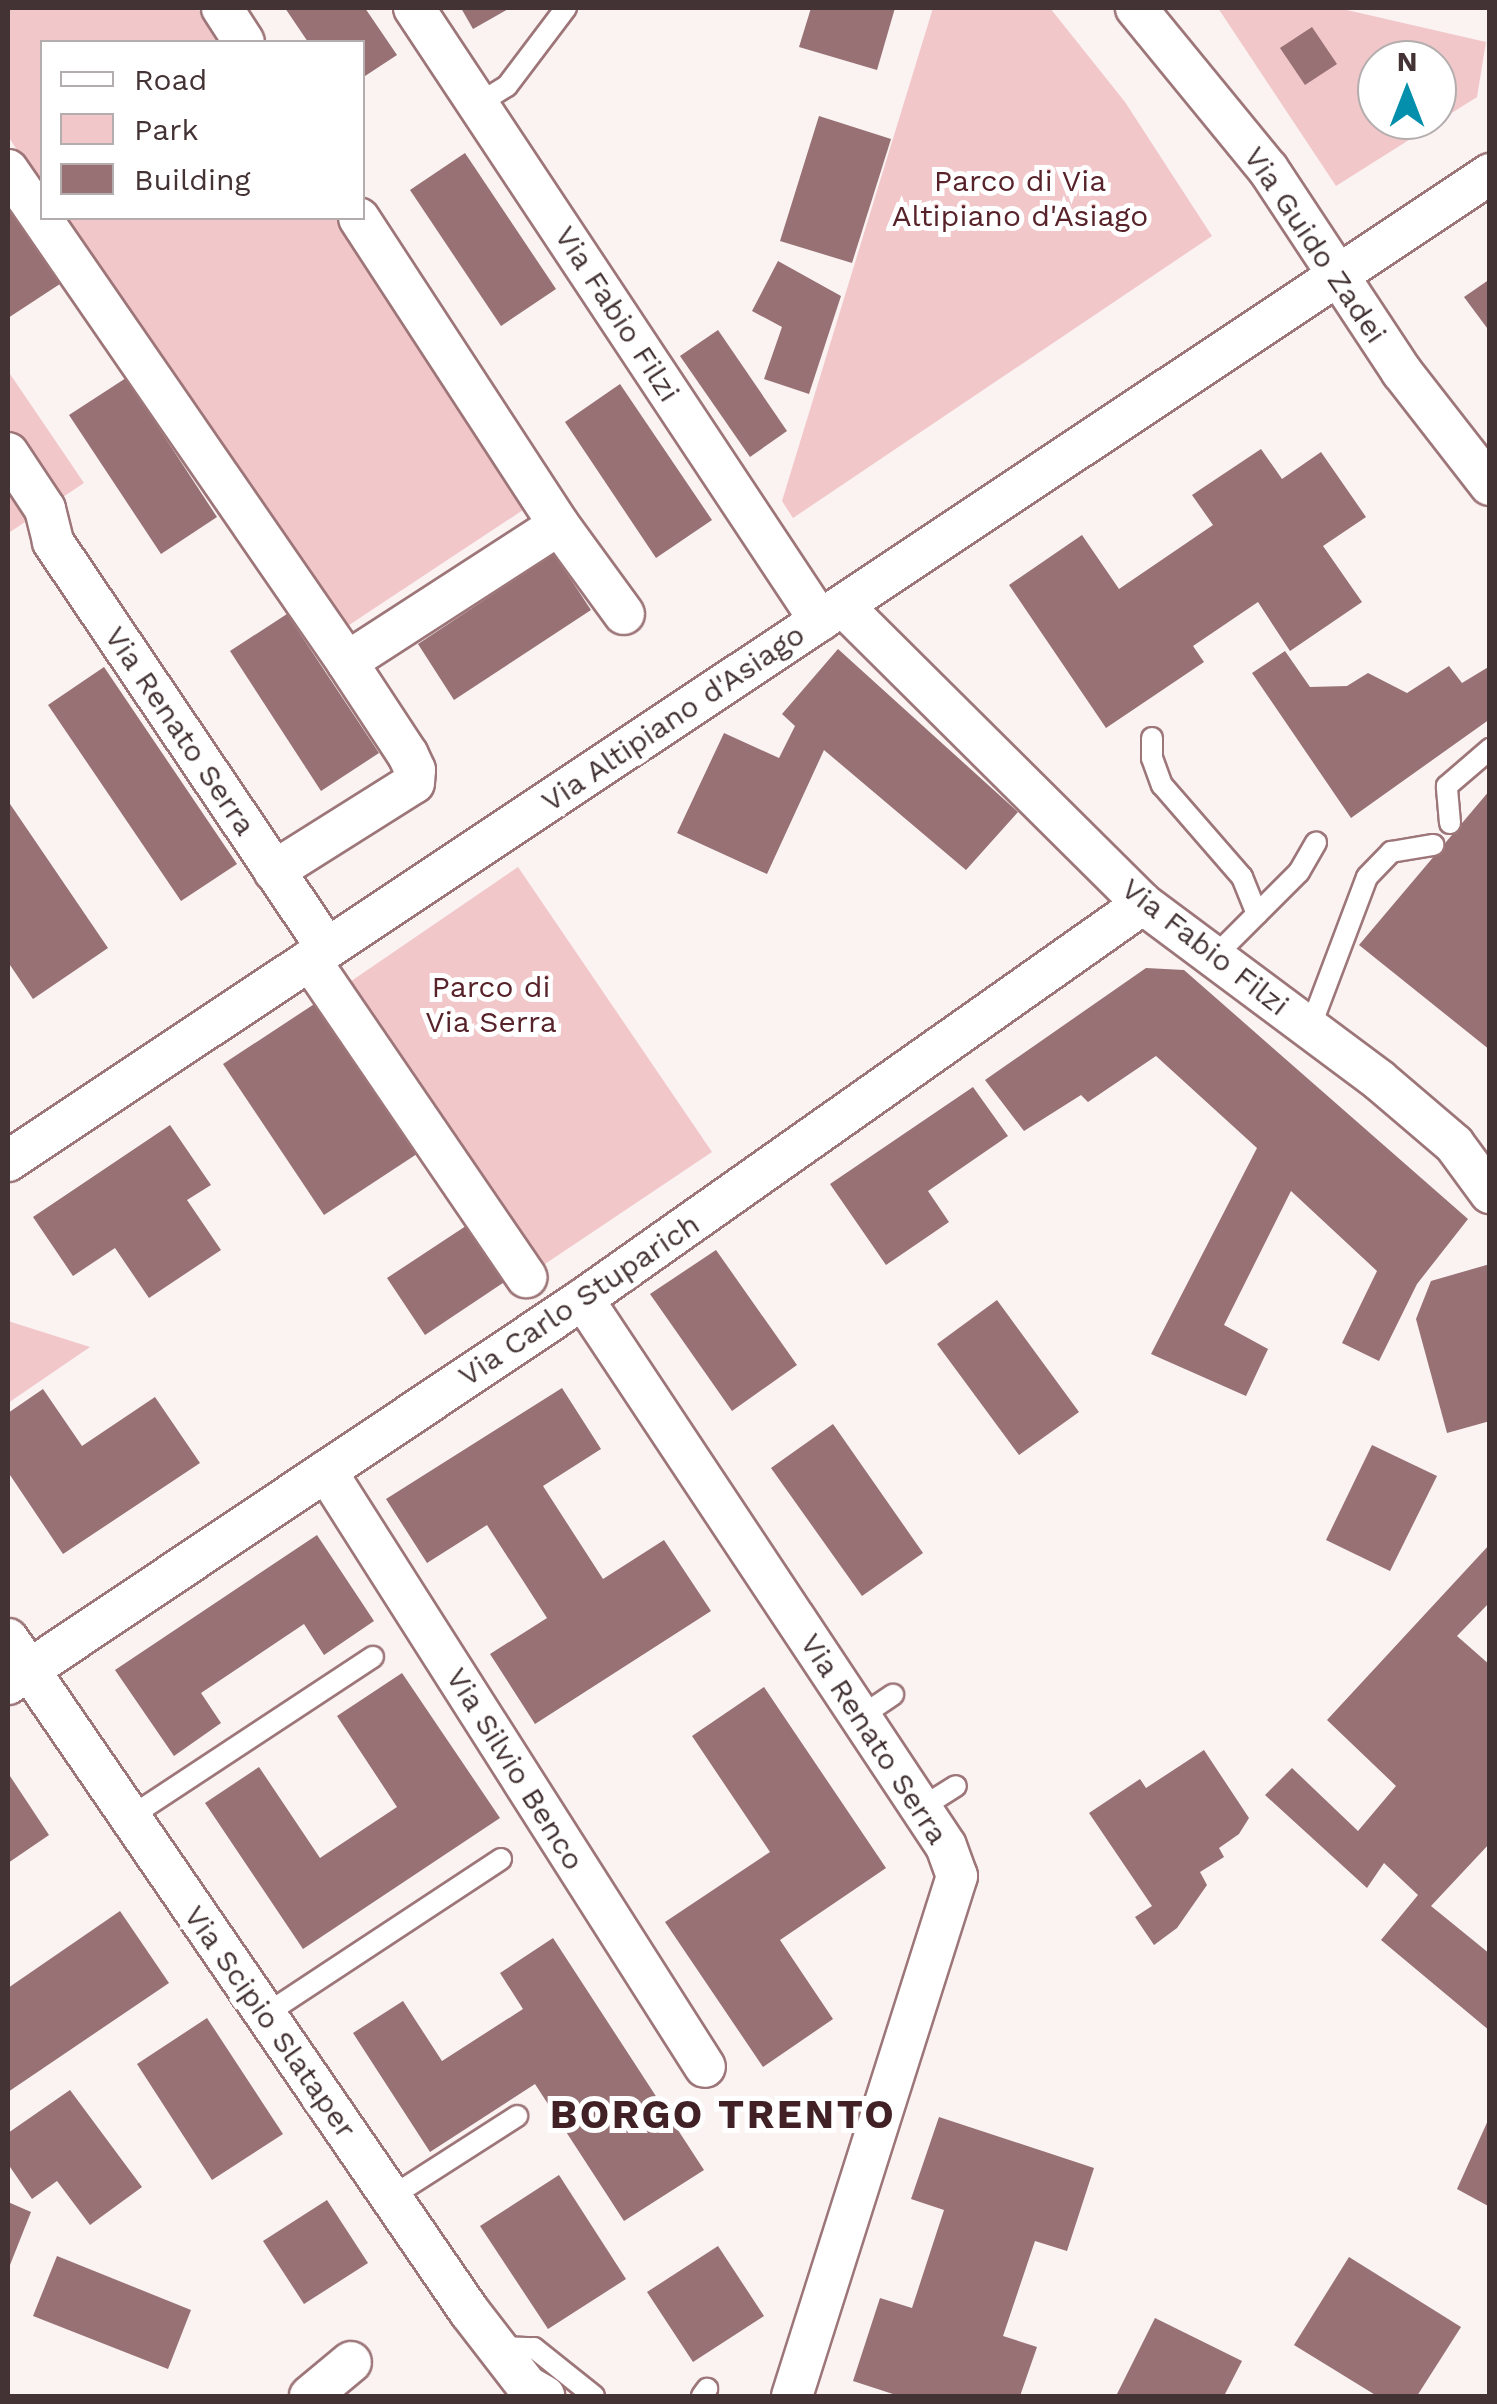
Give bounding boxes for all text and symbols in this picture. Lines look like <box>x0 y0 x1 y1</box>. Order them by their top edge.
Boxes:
legend <box>40 40 365 220</box>
north arrow <box>1357 40 1457 140</box>
text: N <box>1397 45 1417 78</box>
text: Road <box>134 62 207 97</box>
text: Park <box>134 112 199 147</box>
street label: Via Guido Zadei <box>1236 140 1394 350</box>
text: Building <box>134 162 251 197</box>
park label: Parco di Via Altipiano d'Asiago <box>892 163 1148 234</box>
street label: Via Fabio Filzi <box>547 219 687 409</box>
street label: Via Altipiano d'Asiago <box>534 616 812 820</box>
street label: Via Renato Serra <box>97 619 263 843</box>
street label: Via Fabio Filzi <box>1114 870 1296 1024</box>
park label: Parco di Via Serra <box>425 969 557 1040</box>
street label: Via Carlo Stuparich <box>451 1206 707 1394</box>
street label: Via Renato Serra <box>792 1627 956 1851</box>
street label: Via Silvio Benco <box>438 1661 592 1877</box>
street label: Via Scipio Slataper <box>176 1898 364 2146</box>
district label: BORGO TRENTO <box>549 2091 897 2139</box>

